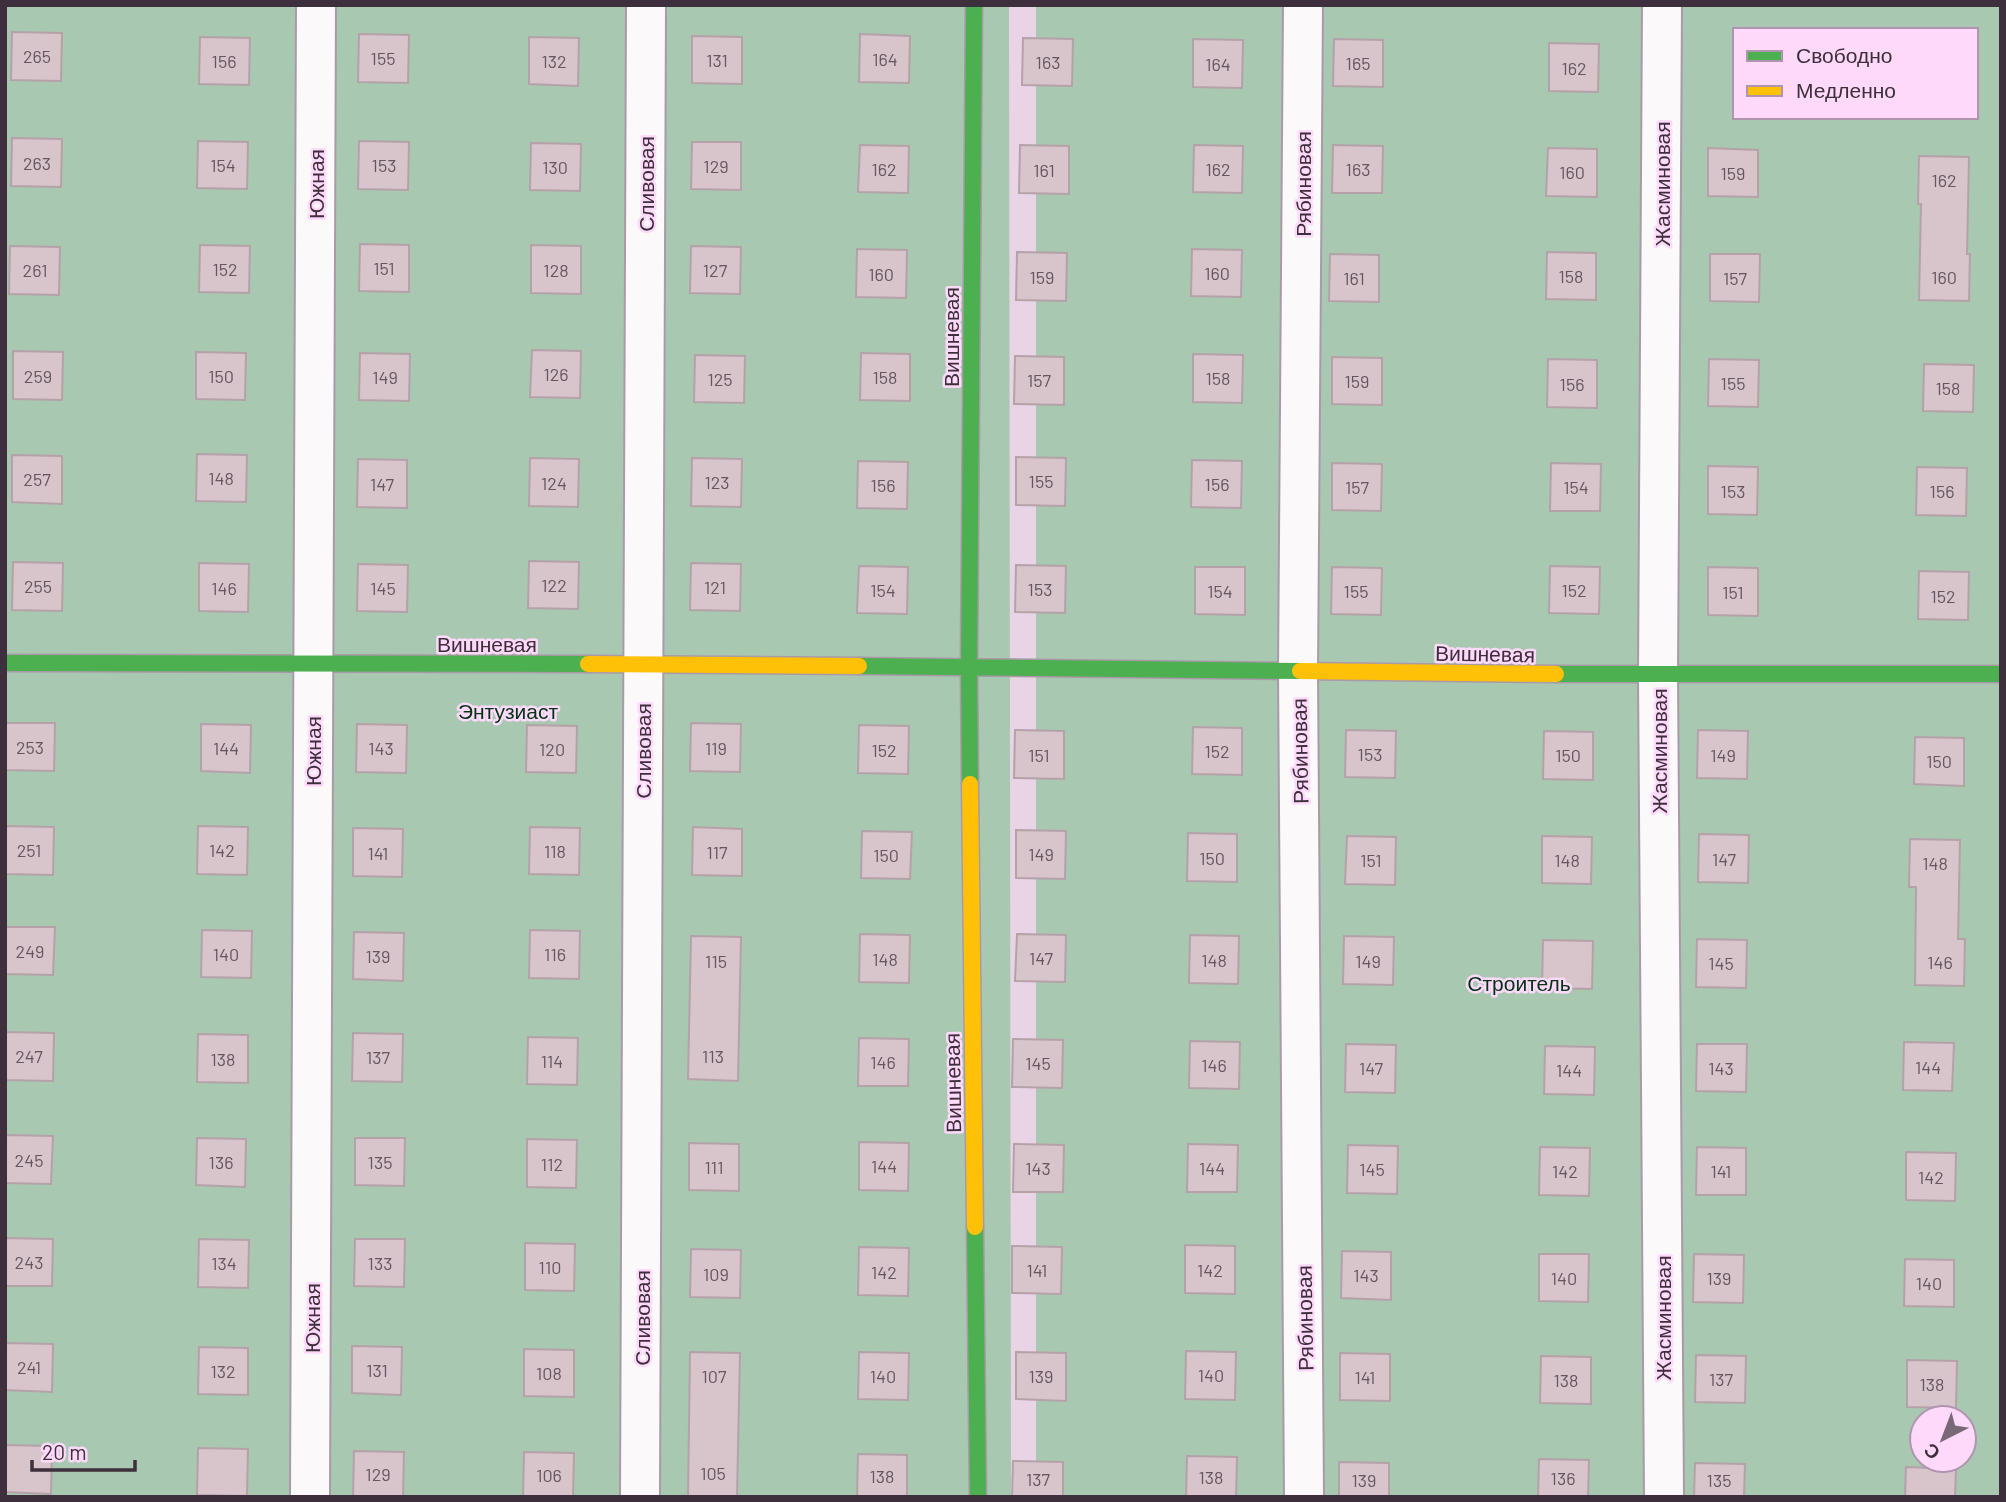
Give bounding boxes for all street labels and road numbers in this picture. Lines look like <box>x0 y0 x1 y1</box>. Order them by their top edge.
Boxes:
street label: Жасминовая <box>1649 121 1674 247</box>
street label: Рябиновая <box>1290 131 1315 237</box>
street label: Сливовая <box>633 136 658 232</box>
street label: Южная <box>303 149 328 219</box>
street label: Вишневая <box>938 287 963 387</box>
street label: Вишневая <box>437 631 537 656</box>
street label: Вишневая <box>1435 640 1535 666</box>
street label: Жасминовая <box>1646 688 1671 814</box>
street label: Рябиновая <box>1286 698 1312 804</box>
street label: Сливовая <box>630 703 655 799</box>
street label: Южная <box>300 716 325 786</box>
street label: Вишневая <box>939 1033 965 1133</box>
street label: Жасминовая <box>1650 1255 1675 1381</box>
street label: Рябиновая <box>1291 1265 1317 1371</box>
street label: Сливовая <box>629 1270 654 1366</box>
street label: Южная <box>299 1283 324 1353</box>

